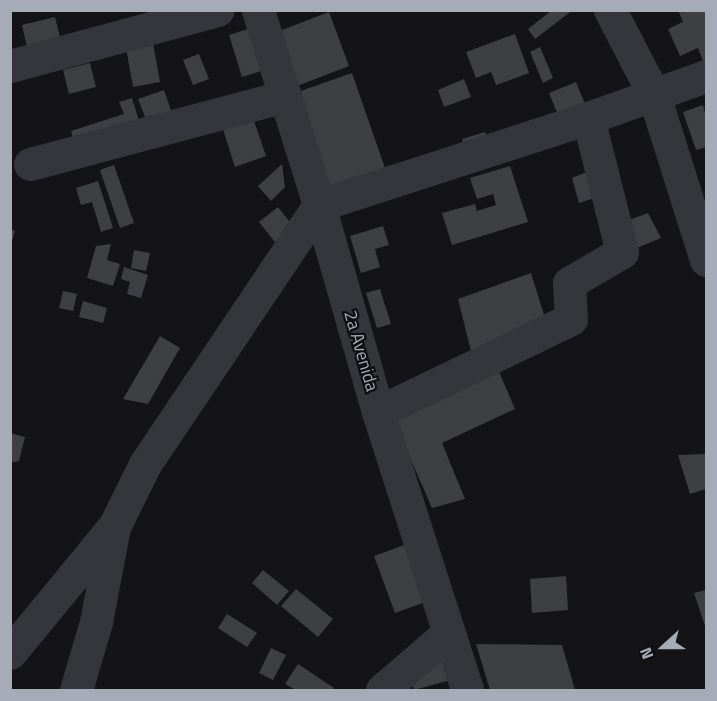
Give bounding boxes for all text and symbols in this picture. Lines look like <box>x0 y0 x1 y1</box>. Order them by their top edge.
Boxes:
street label: 2a Avenida <box>339 308 383 394</box>
north arrow <box>633 617 693 677</box>
text: N <box>633 644 659 663</box>

